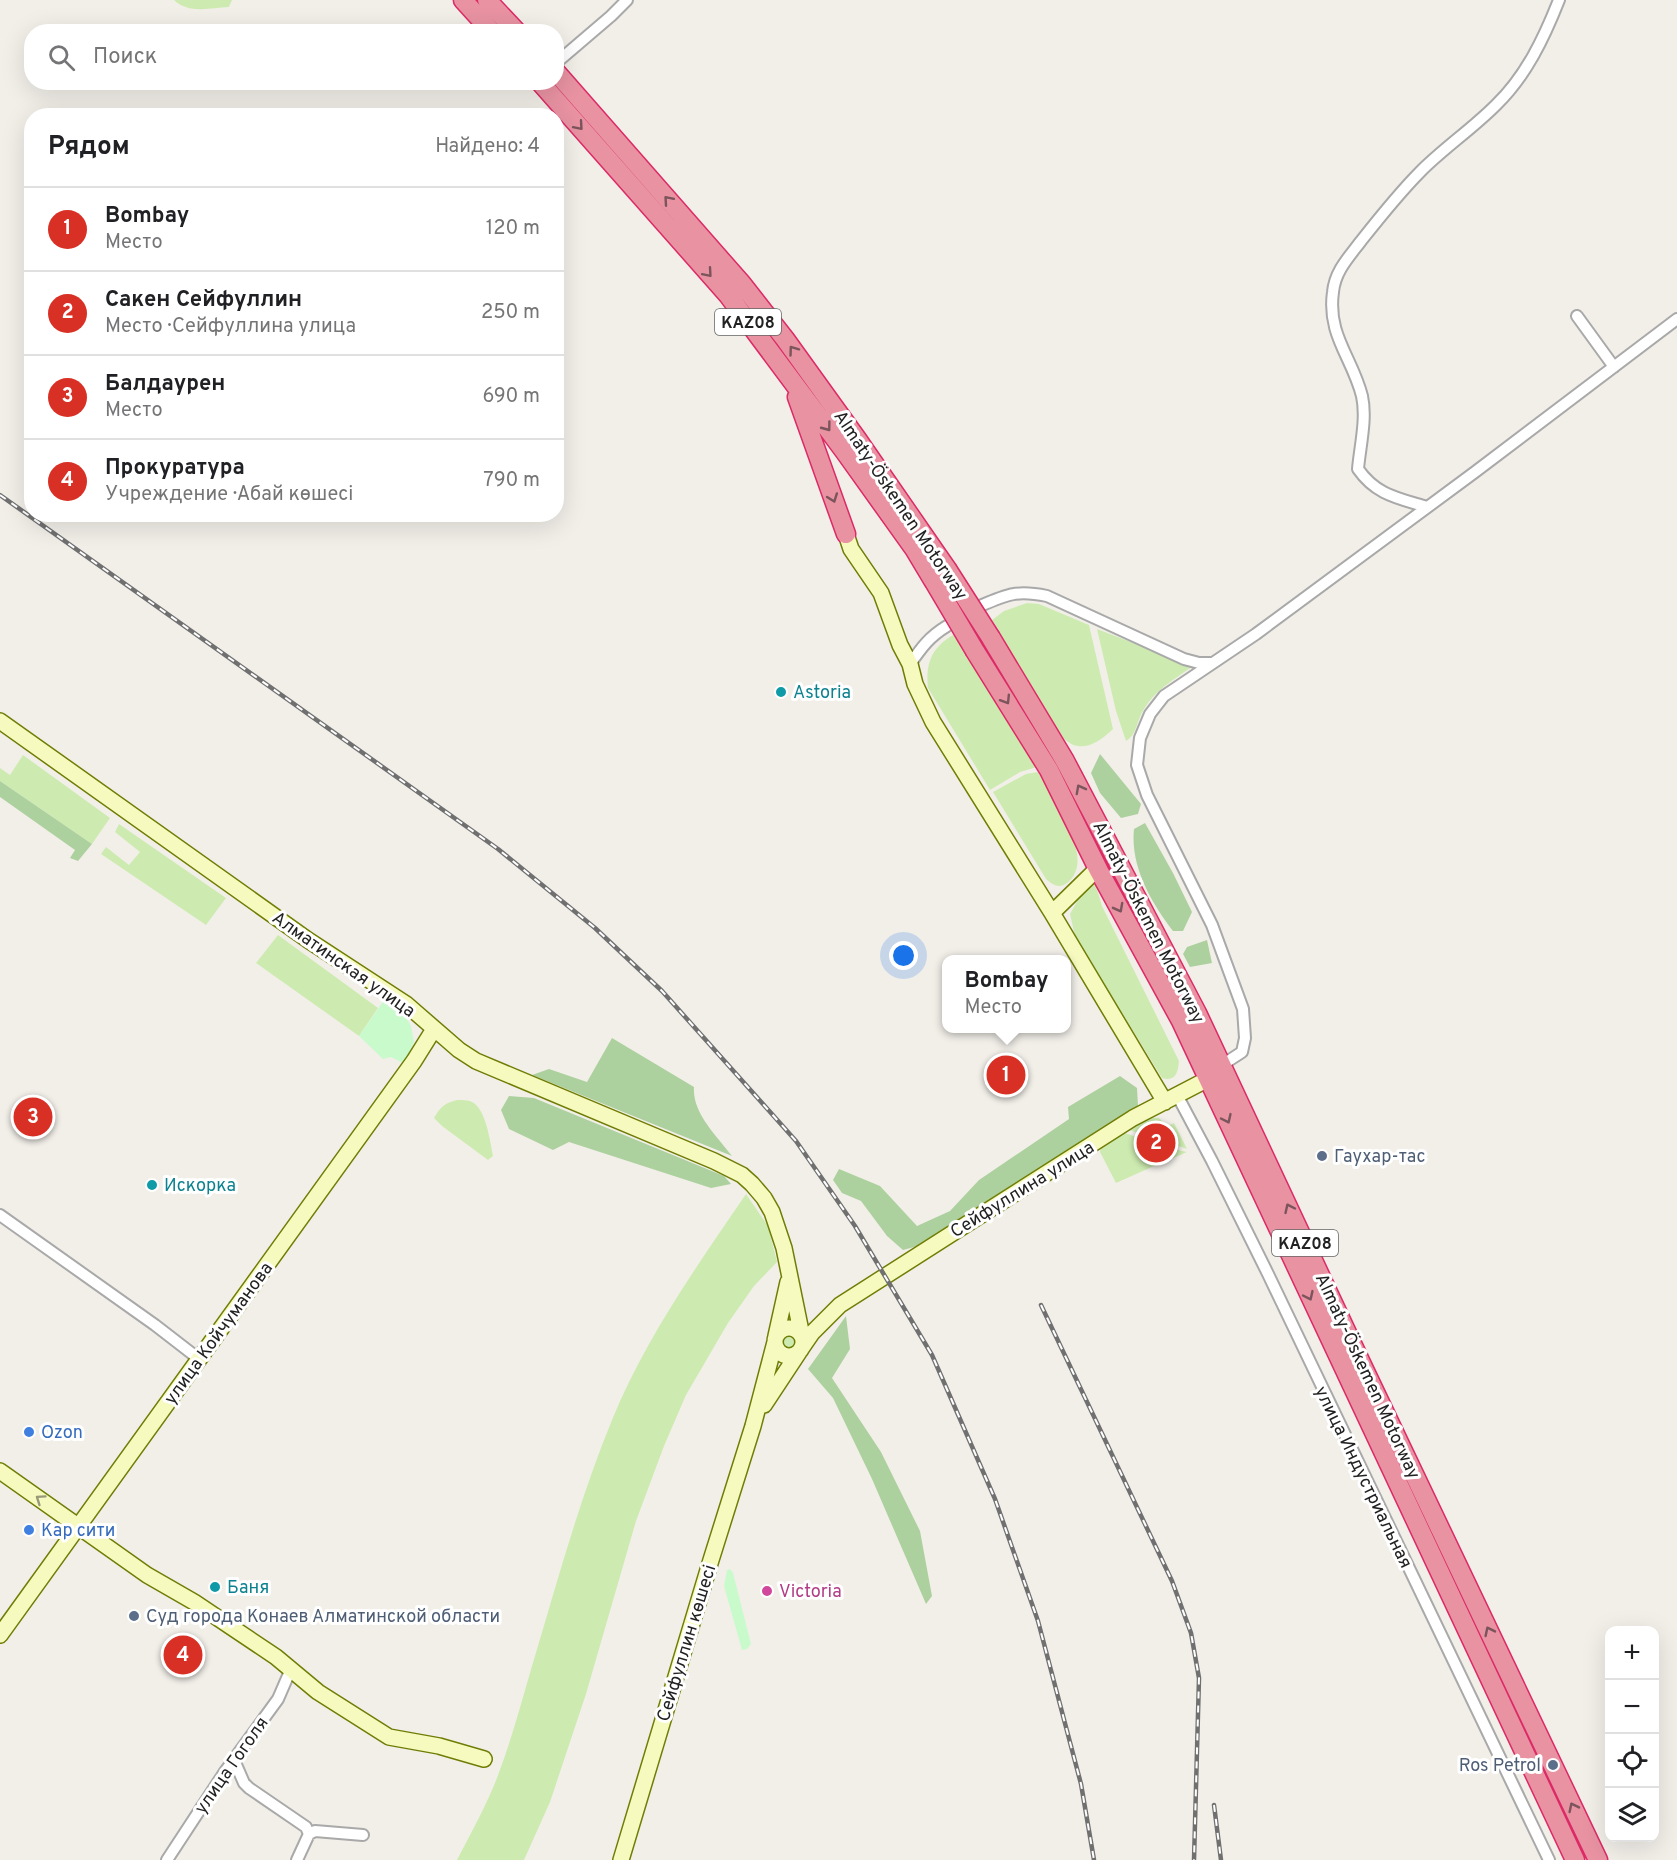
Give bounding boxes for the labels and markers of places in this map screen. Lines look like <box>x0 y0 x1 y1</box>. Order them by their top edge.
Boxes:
place label: Astoria <box>793 682 851 705</box>
marker: Astoria <box>774 685 788 699</box>
pin: 1 <box>986 1052 1026 1098</box>
pin: 3 <box>14 1094 52 1140</box>
pin: 2 <box>1136 1120 1176 1166</box>
place label: Гаухар-тас <box>1334 1146 1425 1169</box>
marker: Гаухар-тас <box>1315 1149 1329 1163</box>
place label: Искоркa <box>164 1175 236 1198</box>
marker: Искоркa <box>145 1178 159 1192</box>
place label: Ozon <box>41 1422 83 1445</box>
marker: Ozon <box>22 1425 36 1439</box>
place label: Кар сити <box>41 1520 115 1543</box>
marker: Кар сити <box>22 1523 36 1537</box>
place label: Баня <box>227 1577 269 1600</box>
marker: Баня <box>208 1580 222 1594</box>
place label: Victoria <box>779 1581 842 1604</box>
marker: Victoria <box>760 1584 774 1598</box>
place label: Суд города Конаев Алматинской области <box>146 1606 500 1629</box>
marker: Суд города Конаев Алматинской области <box>127 1609 141 1623</box>
pin: 4 <box>164 1632 202 1678</box>
place label: Ros Petrol <box>1459 1755 1541 1778</box>
marker: Ros Petrol <box>1546 1758 1560 1772</box>

